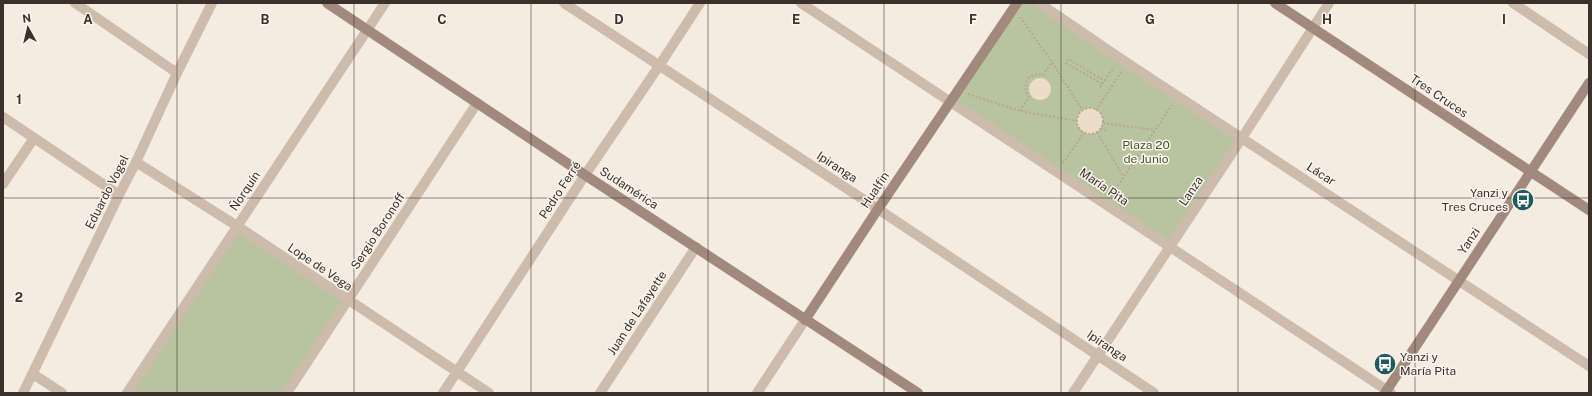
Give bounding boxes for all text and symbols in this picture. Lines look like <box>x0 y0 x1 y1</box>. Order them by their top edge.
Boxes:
north arrow <box>8 8 48 48</box>
text: N <box>22 12 32 25</box>
text: A <box>83 12 93 27</box>
text: B <box>261 12 270 27</box>
text: C <box>437 12 447 27</box>
text: D <box>614 12 624 27</box>
text: E <box>792 12 800 27</box>
text: F <box>969 12 977 27</box>
text: G <box>1145 12 1155 27</box>
text: H <box>1322 12 1332 27</box>
text: I <box>1502 12 1506 27</box>
street label: Tres Cruces <box>1408 72 1470 120</box>
text: 1 <box>16 92 22 107</box>
park label: Plaza 20 de Junio <box>1122 138 1170 166</box>
street label: Ipiranga <box>814 149 860 185</box>
street label: Eduardo Vogel <box>82 152 132 231</box>
street label: Pedro Ferré <box>536 159 584 221</box>
street label: Lácar <box>1304 160 1338 189</box>
street label: Sudamérica <box>597 164 661 212</box>
street label: María Pita <box>1077 165 1131 209</box>
street label: Ñorquín <box>227 169 263 213</box>
street label: Hualfin <box>858 169 892 211</box>
street label: Lanza <box>1176 174 1206 208</box>
place label: Yanzi y Tres Cruces <box>1442 186 1509 214</box>
bus stop icon: Yanzi y Tres Cruces <box>1510 187 1536 213</box>
street label: Sergio Boronoff <box>348 190 408 272</box>
street label: Yanzi <box>1455 225 1483 257</box>
street label: Lope de Vega <box>285 240 355 294</box>
street label: Juan de Lafayette <box>605 268 669 358</box>
text: 2 <box>15 290 23 305</box>
street label: Ipiranga <box>1084 327 1130 365</box>
place label: Yanzi y María Pita <box>1400 350 1456 378</box>
bus stop icon: Yanzi y María Pita <box>1372 351 1398 377</box>

